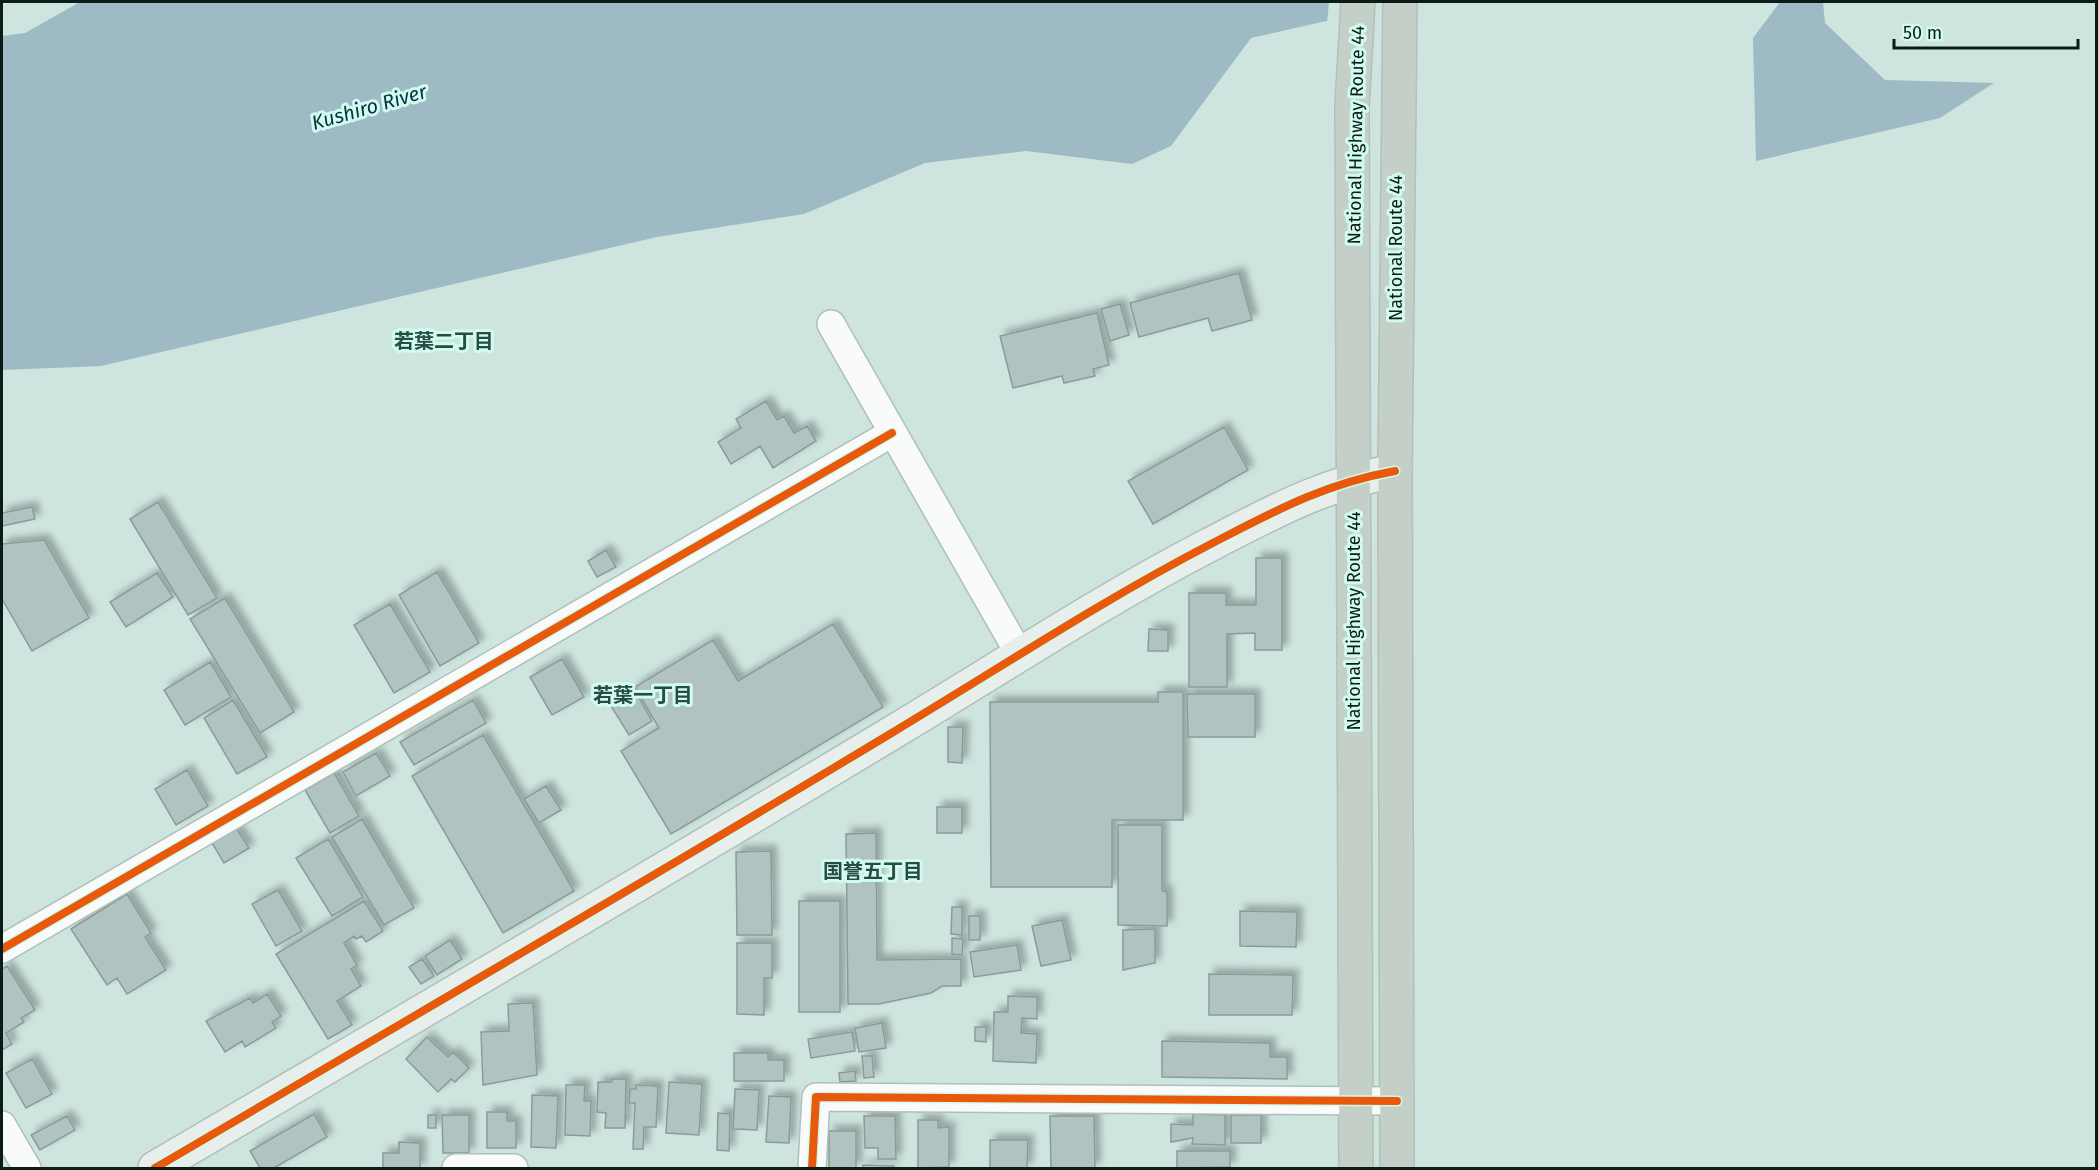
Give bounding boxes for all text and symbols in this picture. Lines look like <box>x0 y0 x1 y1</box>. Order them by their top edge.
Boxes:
scale bar <box>1894 12 2078 50</box>
text: 50 m <box>1903 22 1942 44</box>
street label: National Highway Route 44 <box>1343 25 1369 245</box>
water label: Kushiro River <box>309 79 431 135</box>
street label: National Route 44 <box>1385 175 1407 321</box>
district label: 若葉二丁目 <box>394 329 494 353</box>
street label: National Highway Route 44 <box>1343 511 1365 731</box>
district label: 若葉一丁目 <box>593 683 693 707</box>
district label: 国誉五丁目 <box>823 859 923 883</box>

